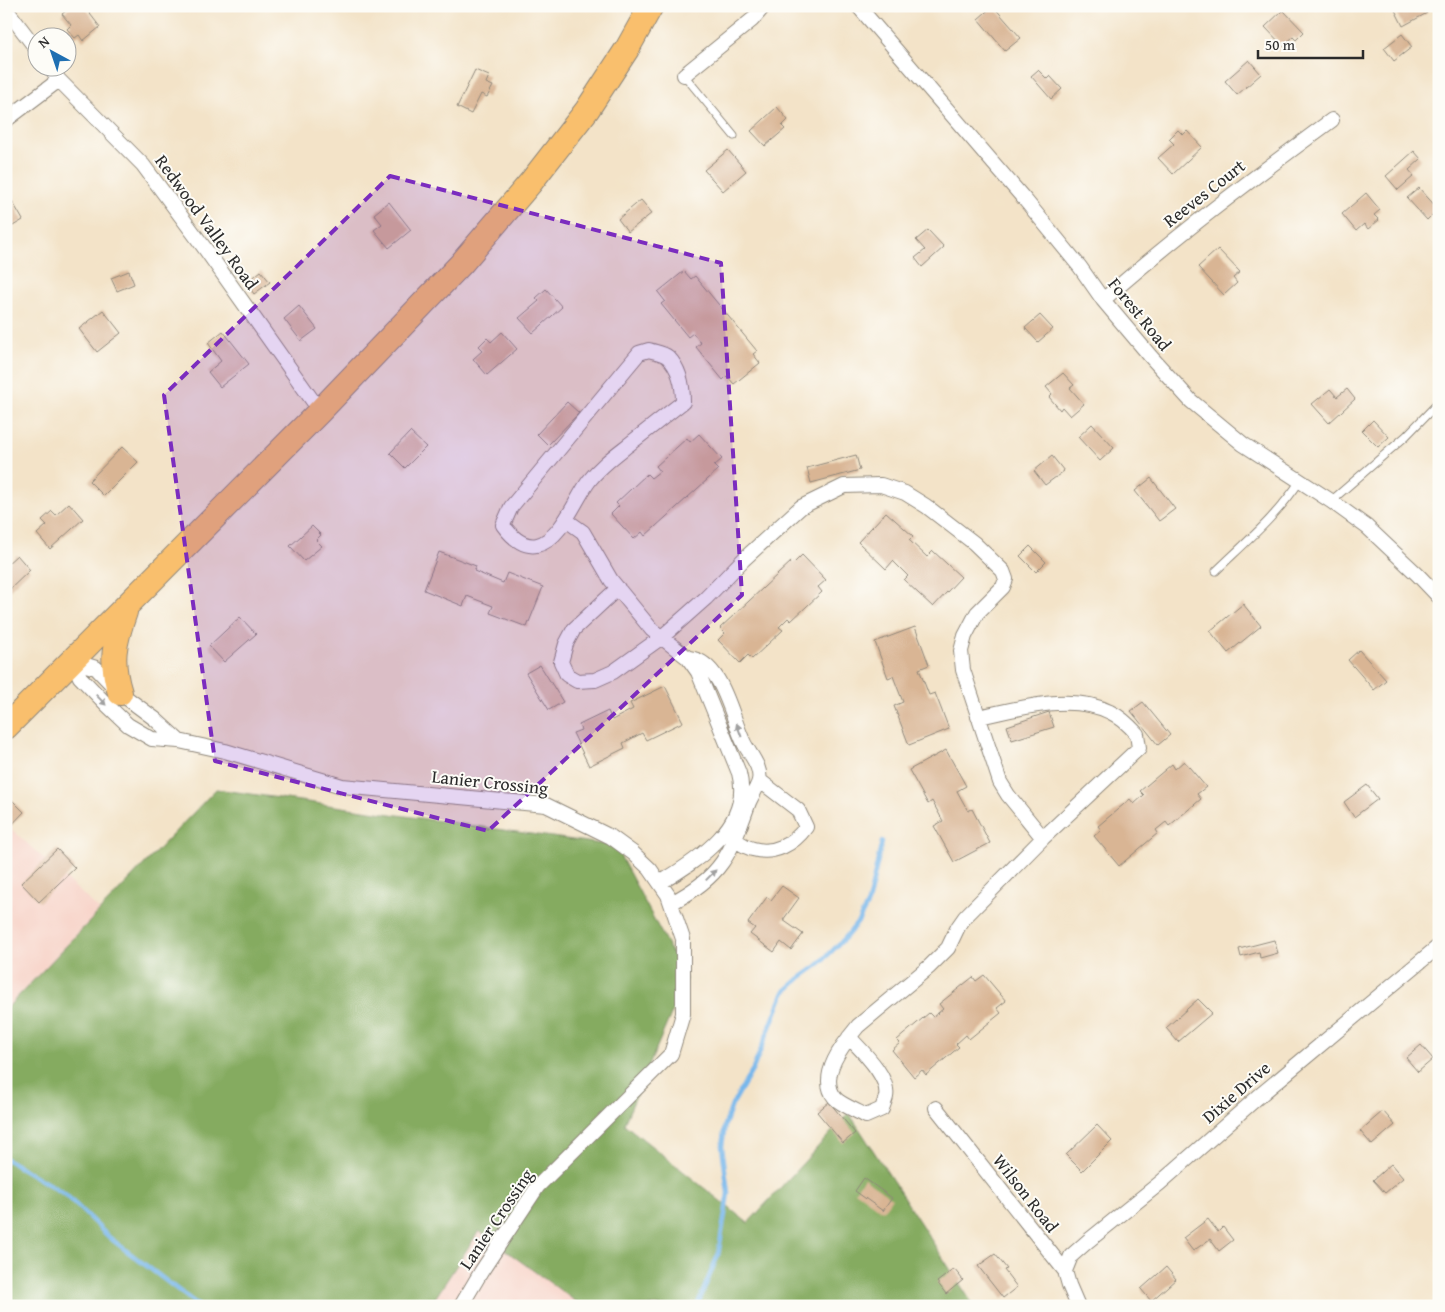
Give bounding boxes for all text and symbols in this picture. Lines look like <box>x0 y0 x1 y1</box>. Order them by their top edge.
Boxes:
north arrow <box>28 28 78 78</box>
scale bar <box>1258 28 1362 60</box>
text: N <box>34 31 54 53</box>
text: 50 m <box>1265 34 1296 55</box>
street label: Redwood Valley Road <box>149 149 266 295</box>
street label: Reeves Court <box>1157 152 1251 234</box>
street label: Forest Road <box>1102 271 1178 357</box>
one-way arrow <box>95 693 107 705</box>
one-way arrow <box>735 722 743 737</box>
street label: Lanier Crossing <box>431 762 550 802</box>
one-way arrow <box>705 870 717 882</box>
street label: Dixie Drive <box>1196 1055 1276 1129</box>
street label: Wilson Road <box>987 1148 1066 1238</box>
street label: Lanier Crossing <box>452 1163 540 1275</box>

